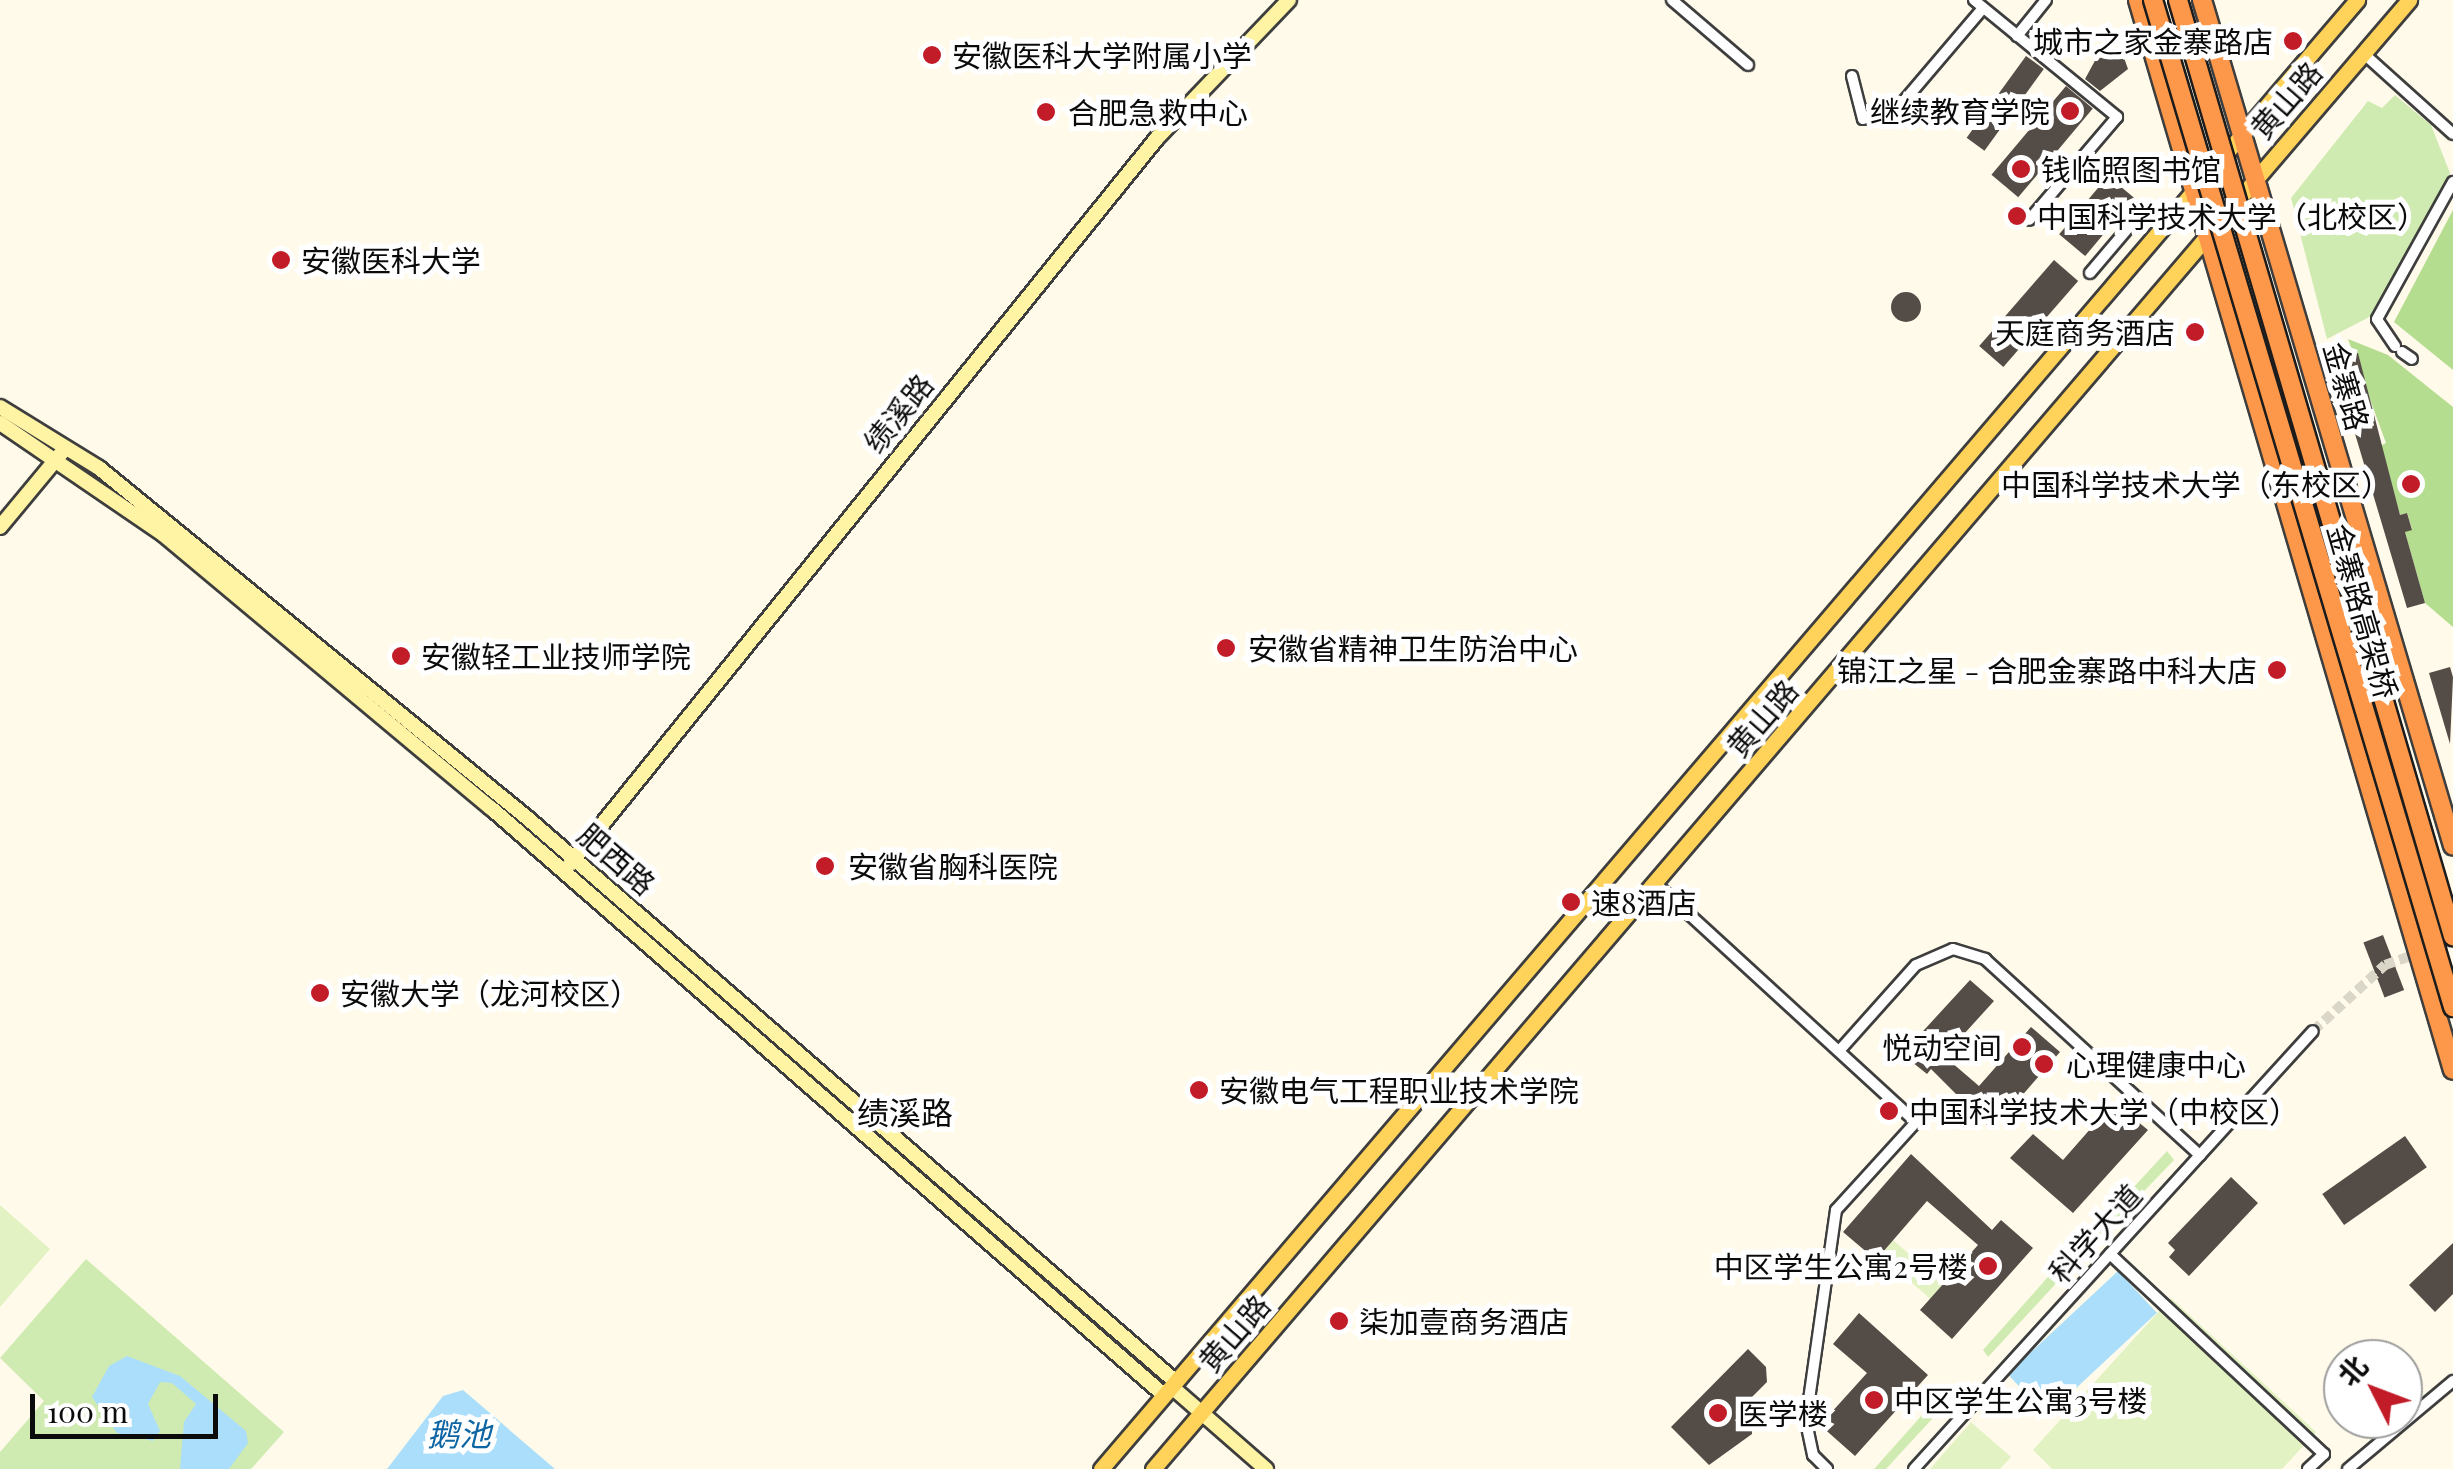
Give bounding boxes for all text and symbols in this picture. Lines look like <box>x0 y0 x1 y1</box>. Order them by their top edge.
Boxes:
place label: 城市之家金寨路店 <box>2033 23 2273 59</box>
marker: 城市之家金寨路店 <box>2282 30 2304 52</box>
place label: 安徽医科大学附属小学 <box>952 37 1252 73</box>
marker: 安徽医科大学附属小学 <box>921 44 943 66</box>
street label: 黄山路 <box>2243 54 2329 146</box>
place label: 继续教育学院 <box>1870 93 2050 129</box>
place label: 合肥急救中心 <box>1068 94 1248 130</box>
marker: 合肥急救中心 <box>1033 99 1059 125</box>
marker: 继续教育学院 <box>2059 100 2081 122</box>
place label: 钱临照图书馆 <box>2041 151 2221 187</box>
marker: 钱临照图书馆 <box>2010 158 2032 180</box>
place label: 中国科学技术大学（北校区） <box>2037 198 2427 234</box>
marker: 中国科学技术大学（北校区） <box>2006 205 2028 227</box>
place label: 安徽医科大学 <box>301 242 481 278</box>
marker: 安徽医科大学 <box>270 249 292 271</box>
place label: 天庭商务酒店 <box>1995 314 2175 350</box>
marker: 天庭商务酒店 <box>2184 321 2206 343</box>
street label: 金寨路 <box>2317 338 2377 434</box>
street label: 绩溪路 <box>856 367 940 459</box>
place label: 中国科学技术大学（东校区） <box>2001 466 2391 502</box>
marker: 中国科学技术大学（东校区） <box>2400 473 2422 495</box>
street label: 金寨路高架桥 <box>2321 520 2405 702</box>
place label: 安徽省精神卫生防治中心 <box>1248 630 1578 666</box>
marker: 安徽省精神卫生防治中心 <box>1213 635 1239 661</box>
place label: 安徽轻工业技师学院 <box>421 638 691 674</box>
marker: 安徽轻工业技师学院 <box>390 645 412 667</box>
place label: 锦江之星 - 合肥金寨路中科大店 <box>1837 652 2257 688</box>
marker: 锦江之星 - 合肥金寨路中科大店 <box>2266 659 2288 681</box>
street label: 黄山路 <box>1719 672 1805 764</box>
street label: 肥西路 <box>571 816 663 902</box>
place label: 安徽省胸科医院 <box>848 848 1058 884</box>
marker: 安徽省胸科医院 <box>812 853 838 879</box>
place label: 速8酒店 <box>1591 884 1697 920</box>
marker: 速8酒店 <box>1560 891 1582 913</box>
place label: 安徽大学（龙河校区） <box>340 975 640 1011</box>
marker: 安徽大学（龙河校区） <box>309 982 331 1004</box>
place label: 悦动空间 <box>1882 1029 2002 1065</box>
marker: 悦动空间 <box>2011 1036 2033 1058</box>
place label: 心理健康中心 <box>2066 1046 2246 1082</box>
marker: 心理健康中心 <box>2031 1051 2057 1077</box>
place label: 安徽电气工程职业技术学院 <box>1219 1072 1579 1108</box>
marker: 安徽电气工程职业技术学院 <box>1188 1079 1210 1101</box>
district label: 绩溪路 <box>857 1093 953 1131</box>
place label: 中国科学技术大学（中校区） <box>1909 1093 2299 1129</box>
marker: 中国科学技术大学（中校区） <box>1878 1100 1900 1122</box>
street label: 科学大道 <box>2041 1176 2149 1290</box>
place label: 中区学生公寓2号楼 <box>1714 1248 1968 1284</box>
marker: 中区学生公寓2号楼 <box>1977 1255 1999 1277</box>
street label: 黄山路 <box>1191 1287 1277 1379</box>
place label: 柒加壹商务酒店 <box>1359 1303 1569 1339</box>
marker: 柒加壹商务酒店 <box>1328 1310 1350 1332</box>
north arrow <box>2323 1339 2423 1439</box>
text: 北 <box>2329 1347 2375 1393</box>
scale bar <box>35 1374 222 1436</box>
place label: 中区学生公寓3号楼 <box>1894 1382 2148 1418</box>
marker: 中区学生公寓3号楼 <box>1863 1389 1885 1411</box>
text: 100 m <box>47 1391 128 1431</box>
place label: 医学楼 <box>1738 1395 1828 1431</box>
marker: 医学楼 <box>1707 1402 1729 1424</box>
water label: 鹅池 <box>427 1414 491 1452</box>

